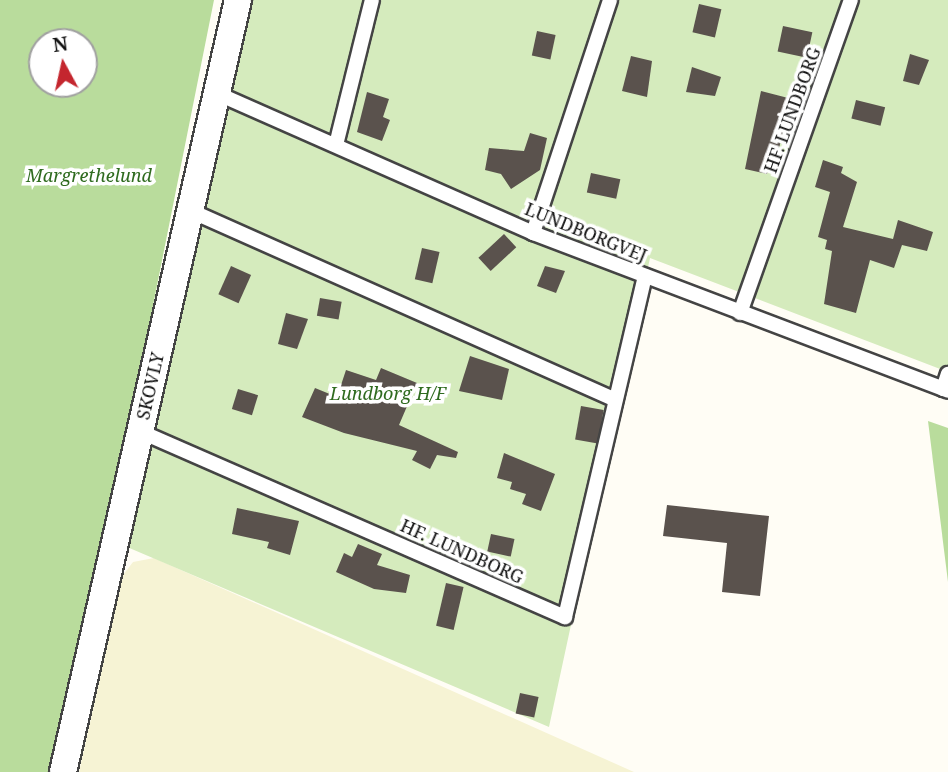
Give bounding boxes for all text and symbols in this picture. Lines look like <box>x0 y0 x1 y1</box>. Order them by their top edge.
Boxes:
north arrow <box>28 28 98 98</box>
text: N <box>51 30 70 58</box>
street label: HF. LUNDBORG <box>759 44 825 176</box>
park label: Margrethelund <box>26 164 152 186</box>
street label: LUNDBORGVEJ <box>522 198 650 266</box>
street label: SKOVLY <box>132 350 168 422</box>
park label: Lundborg H/F <box>330 382 446 404</box>
street label: HF. LUNDBORG <box>397 514 527 588</box>

